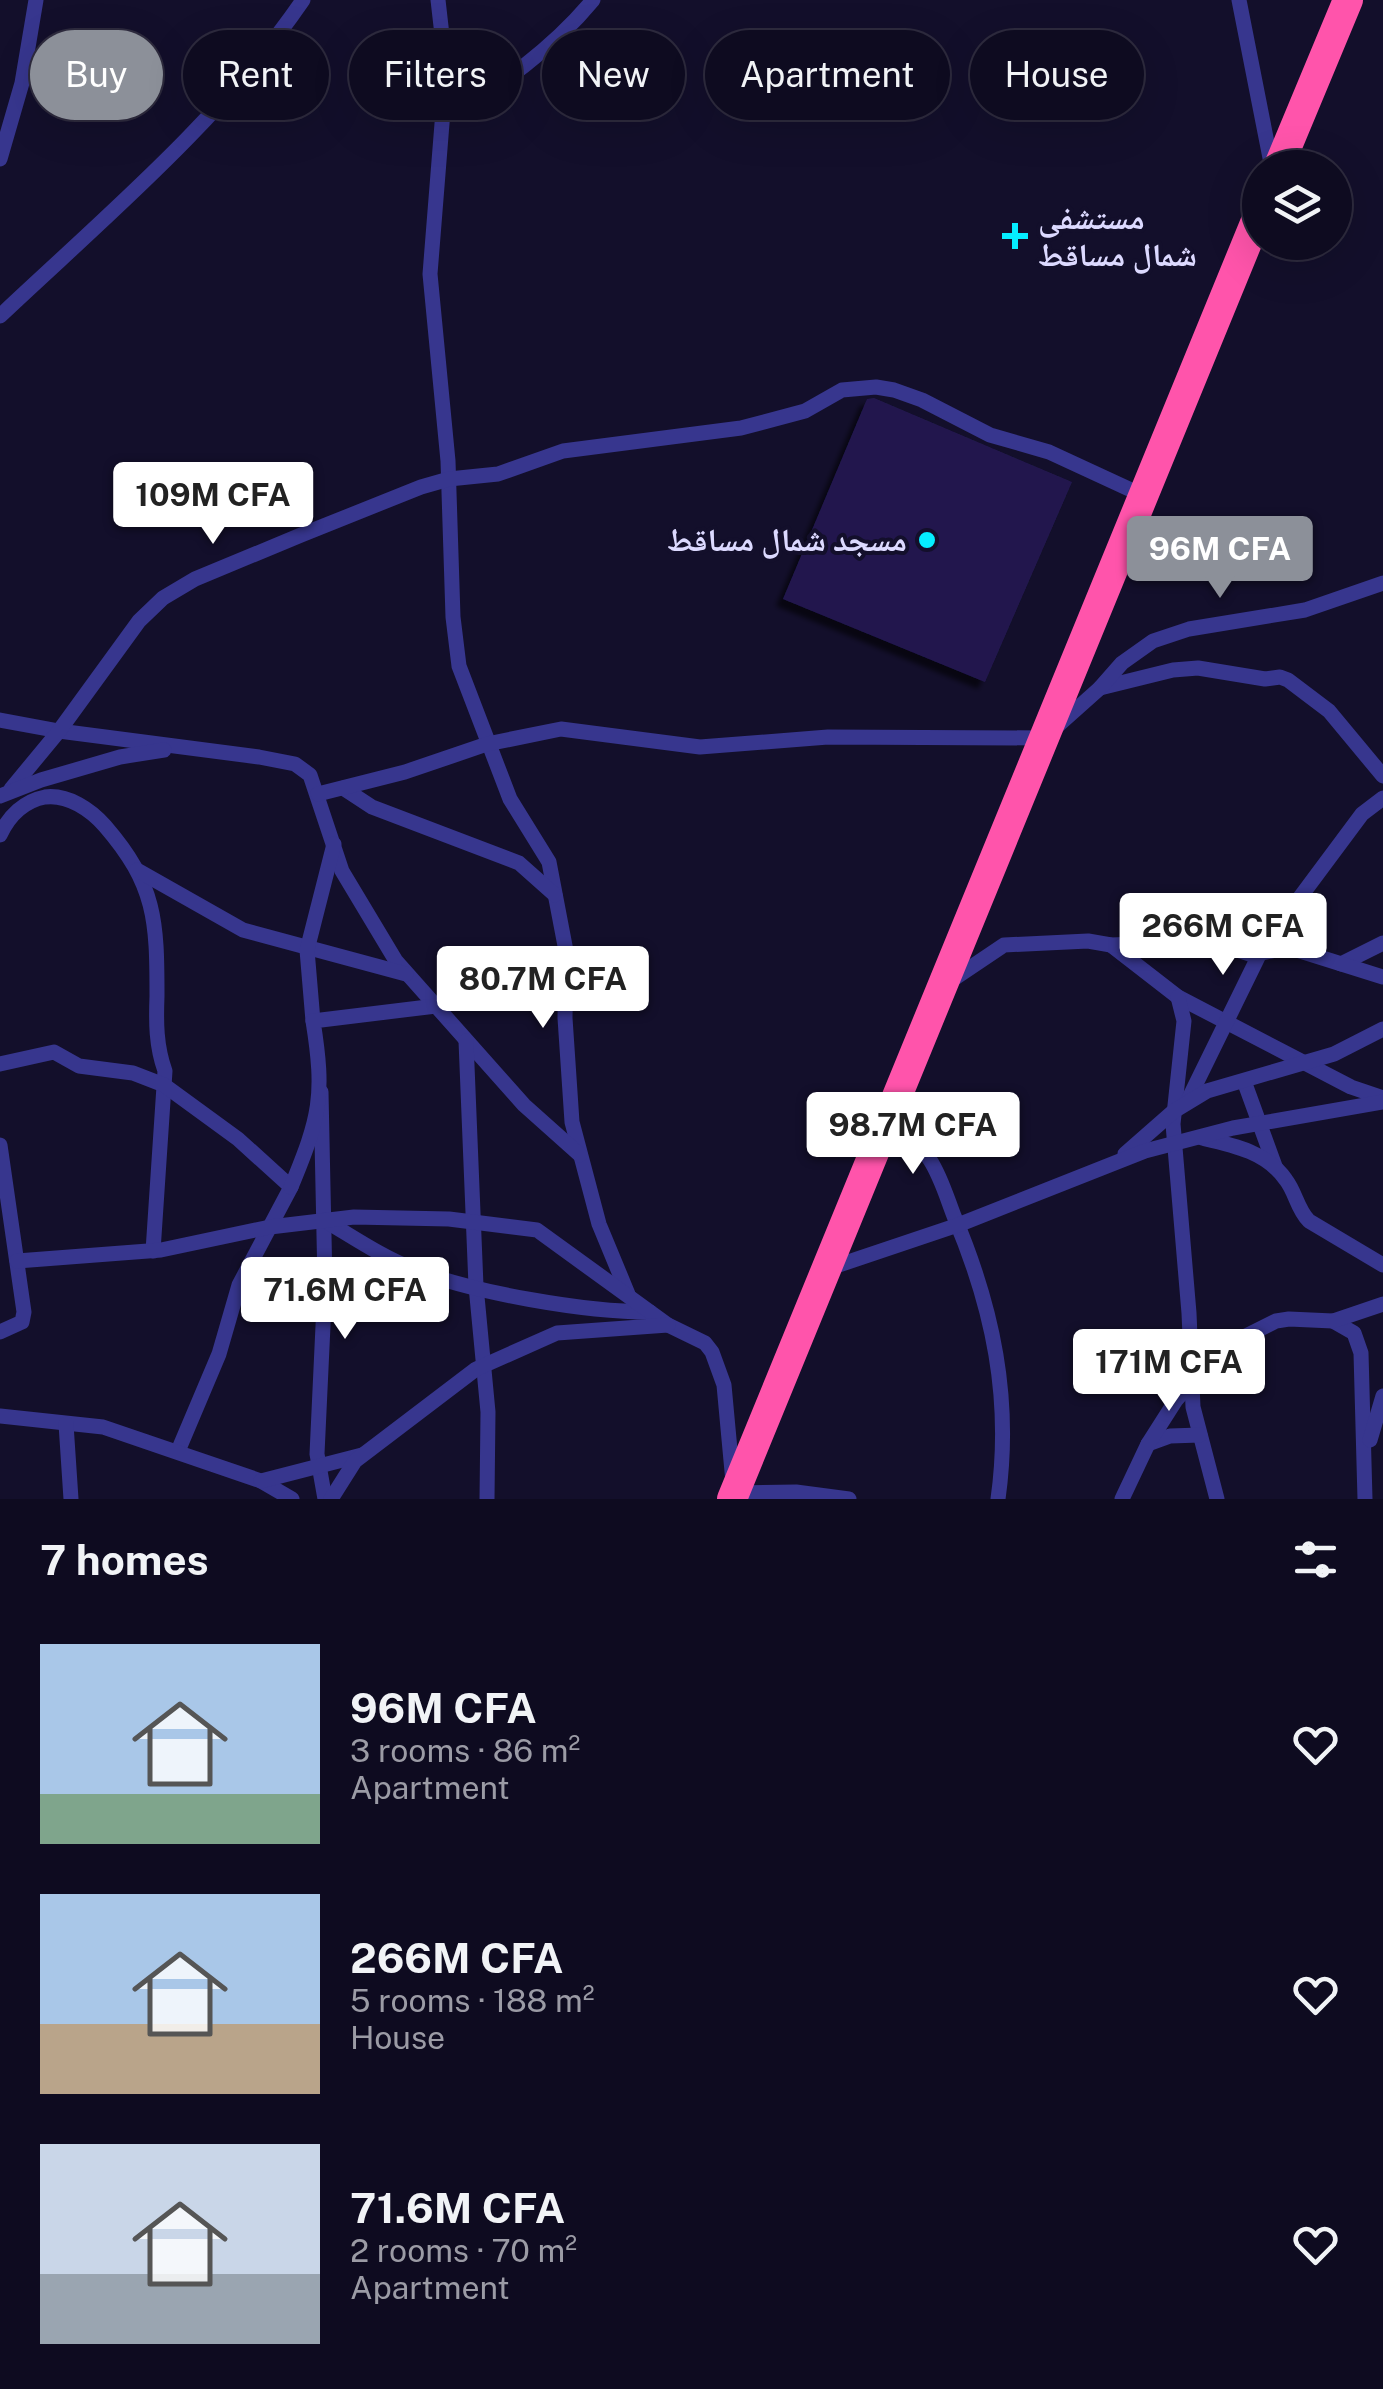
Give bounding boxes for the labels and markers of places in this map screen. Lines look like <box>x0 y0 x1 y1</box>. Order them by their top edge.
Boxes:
place label: مستشفى شمال مساقط <box>1038 199 1197 274</box>
marker: مستشفى شمال مساقط <box>1002 223 1028 249</box>
pin: 109M CFA <box>110 462 316 547</box>
pin: 96M CFA <box>1128 516 1312 601</box>
place label: مسجد شمال مساقط <box>667 521 907 559</box>
marker: مسجد شمال مساقط <box>916 529 938 551</box>
pin: 266M CFA <box>1120 893 1326 978</box>
pin: 80.7M CFA <box>429 946 657 1031</box>
pin: 98.7M CFA <box>799 1092 1027 1177</box>
pin: 71.6M CFA <box>231 1257 459 1342</box>
pin: 171M CFA <box>1066 1329 1272 1414</box>

